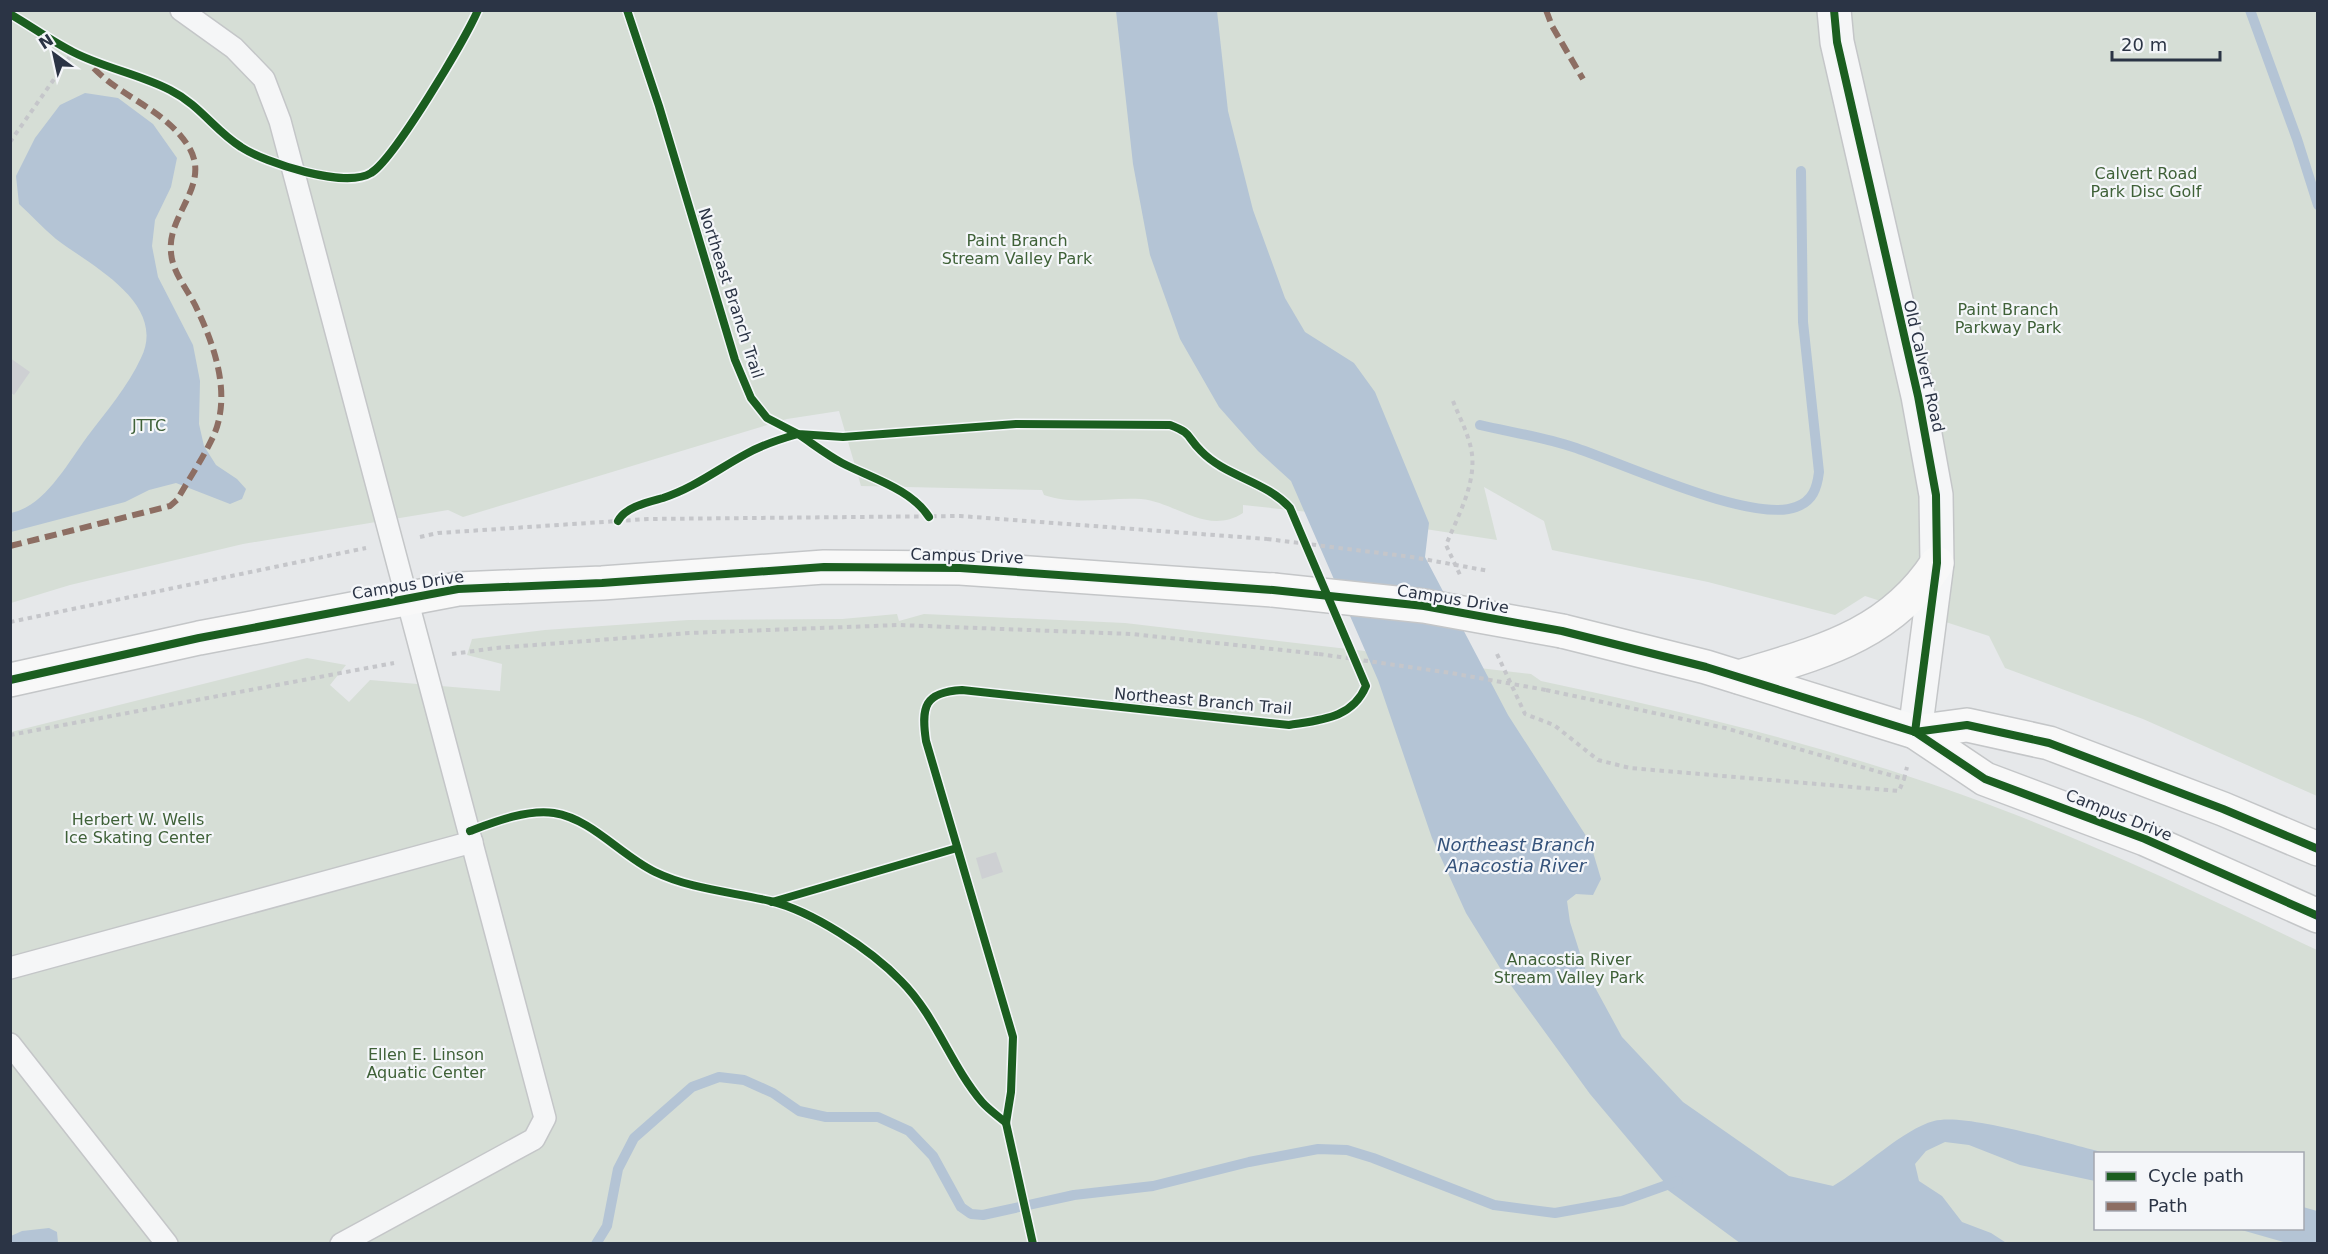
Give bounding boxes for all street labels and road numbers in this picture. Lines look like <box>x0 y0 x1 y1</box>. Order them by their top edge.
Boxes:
street label: Northeast Branch Trail <box>694 205 768 381</box>
street label: Old Calvert Road <box>1900 298 1948 434</box>
street label: Campus Drive <box>910 545 1024 567</box>
street label: Campus Drive <box>351 567 465 603</box>
street label: Campus Drive <box>1396 581 1510 617</box>
street label: Northeast Branch Trail <box>1113 684 1293 718</box>
street label: Campus Drive <box>2063 785 2175 845</box>

